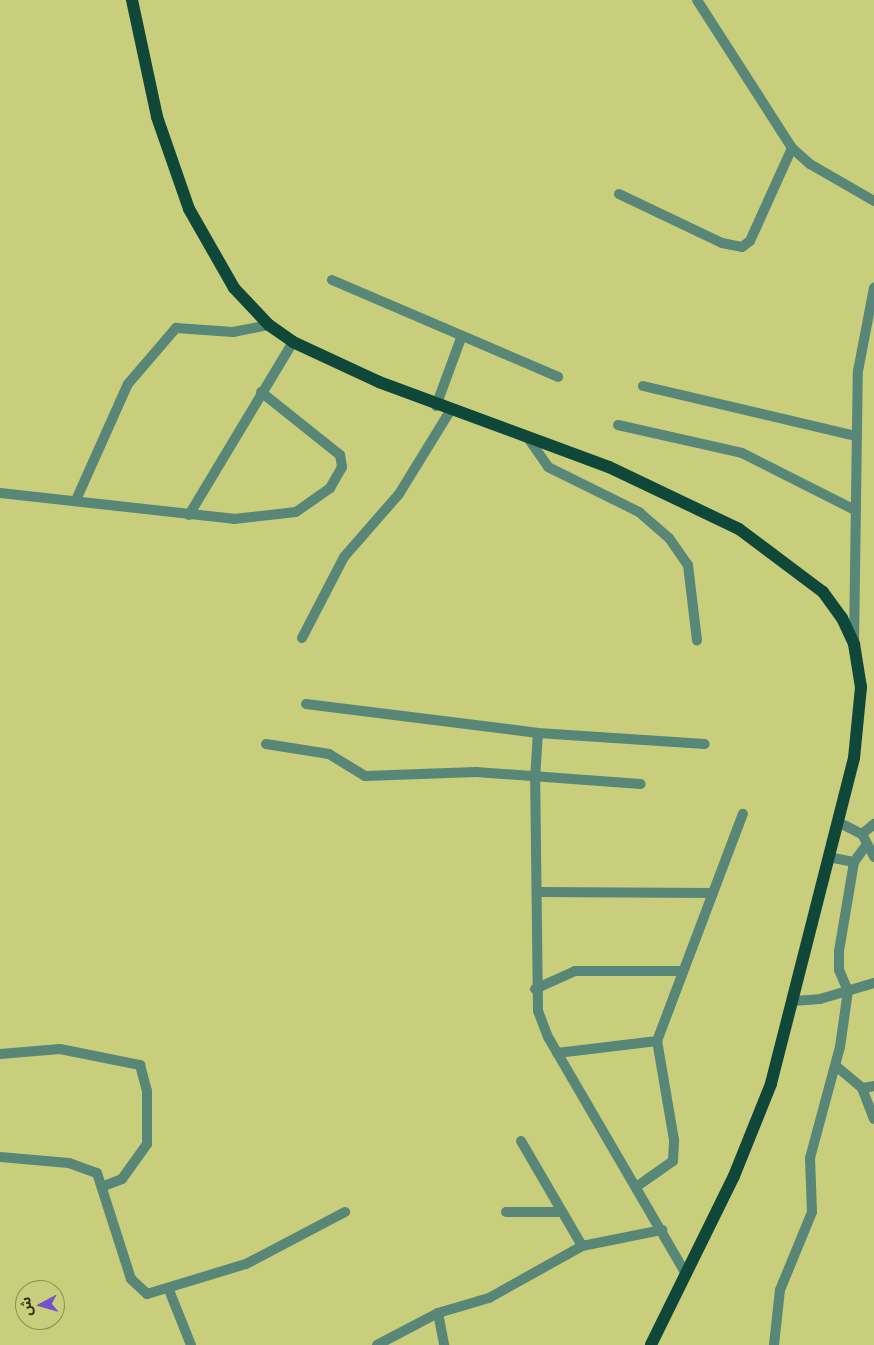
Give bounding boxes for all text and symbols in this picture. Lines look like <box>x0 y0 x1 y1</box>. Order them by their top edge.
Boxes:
north arrow <box>15 1280 65 1330</box>
text: ش <box>17 1296 35 1317</box>

